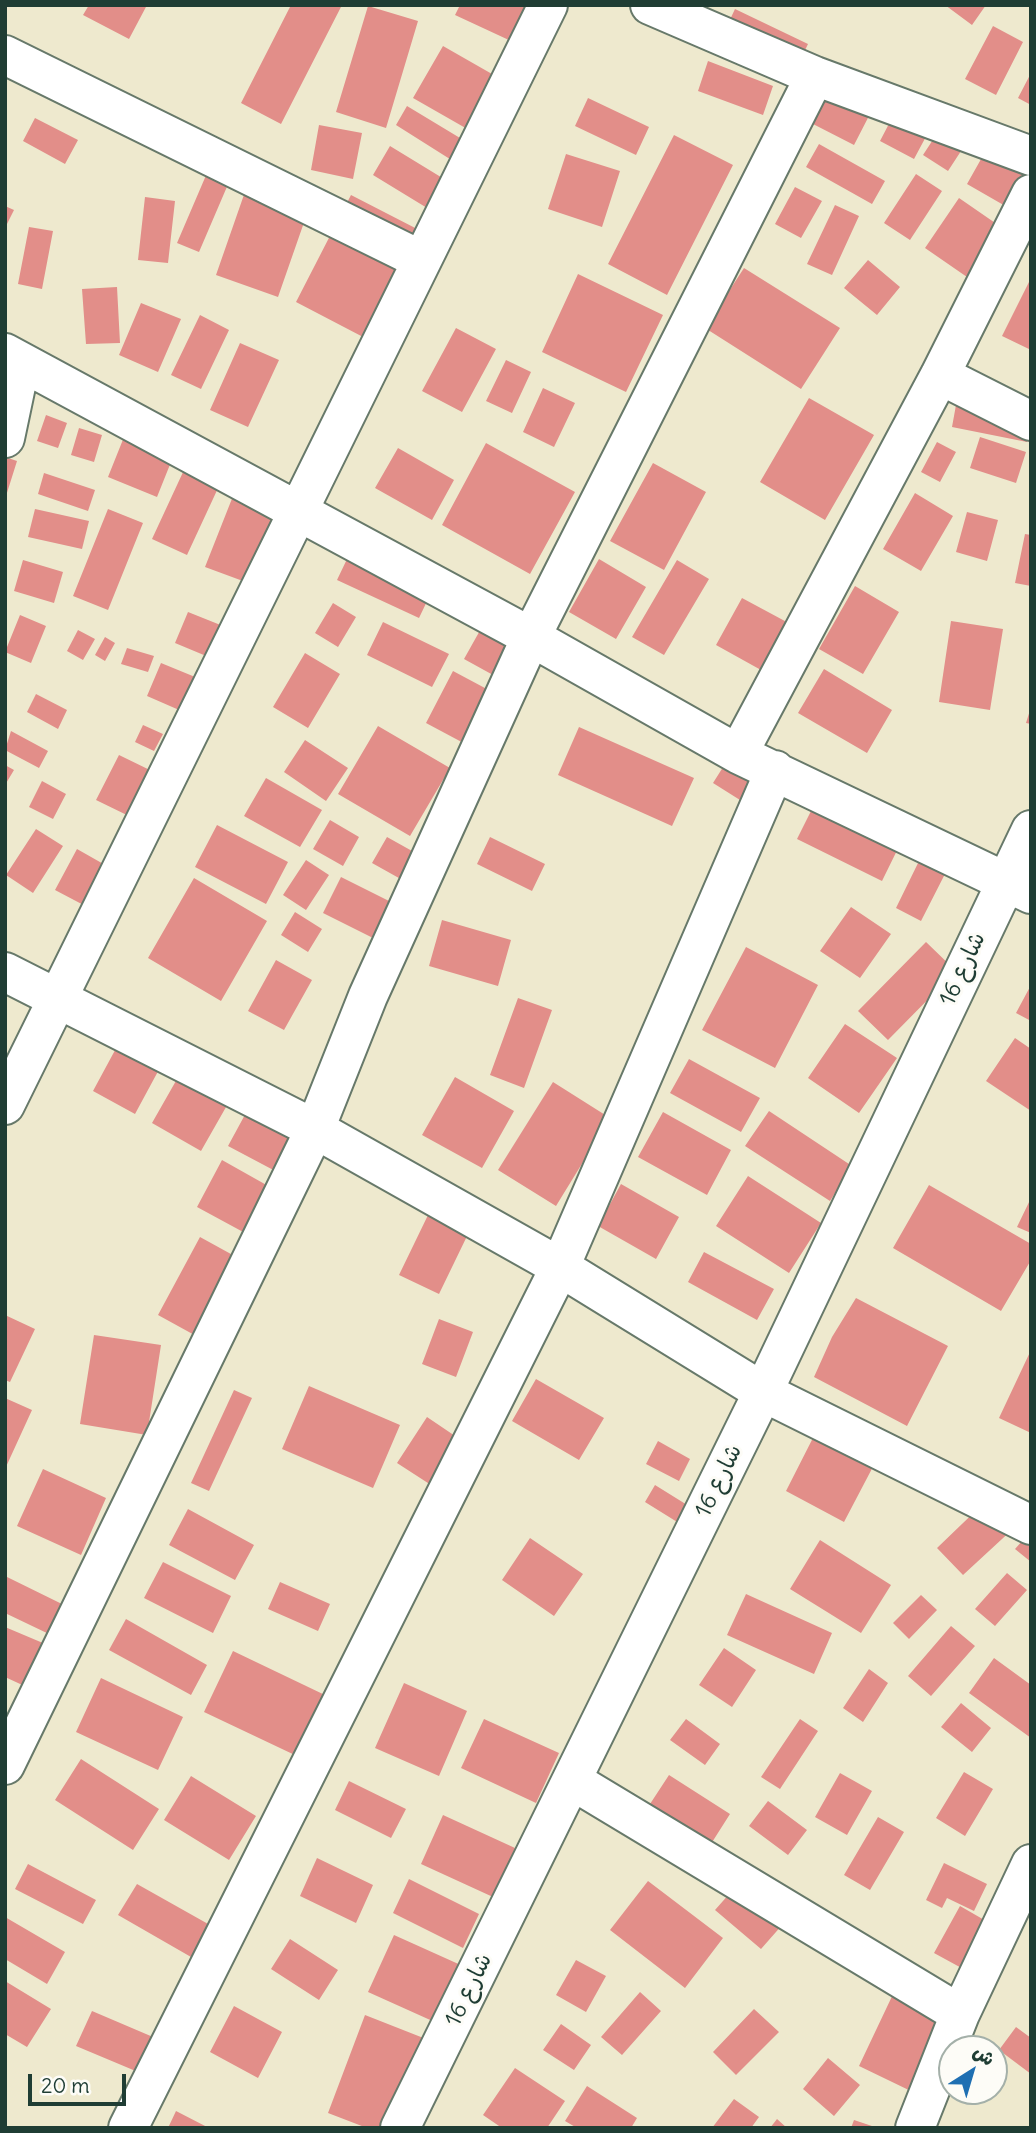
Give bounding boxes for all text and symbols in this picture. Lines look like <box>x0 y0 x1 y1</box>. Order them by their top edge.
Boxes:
street label: شارع 16 <box>934 928 992 1010</box>
street label: شارع 16 <box>690 1440 748 1522</box>
street label: شارع 16 <box>440 1949 498 2031</box>
north arrow <box>938 2035 1008 2105</box>
text: ش <box>969 2039 1000 2071</box>
scale bar <box>32 2060 130 2104</box>
text: 20 m <box>41 2072 90 2099</box>

